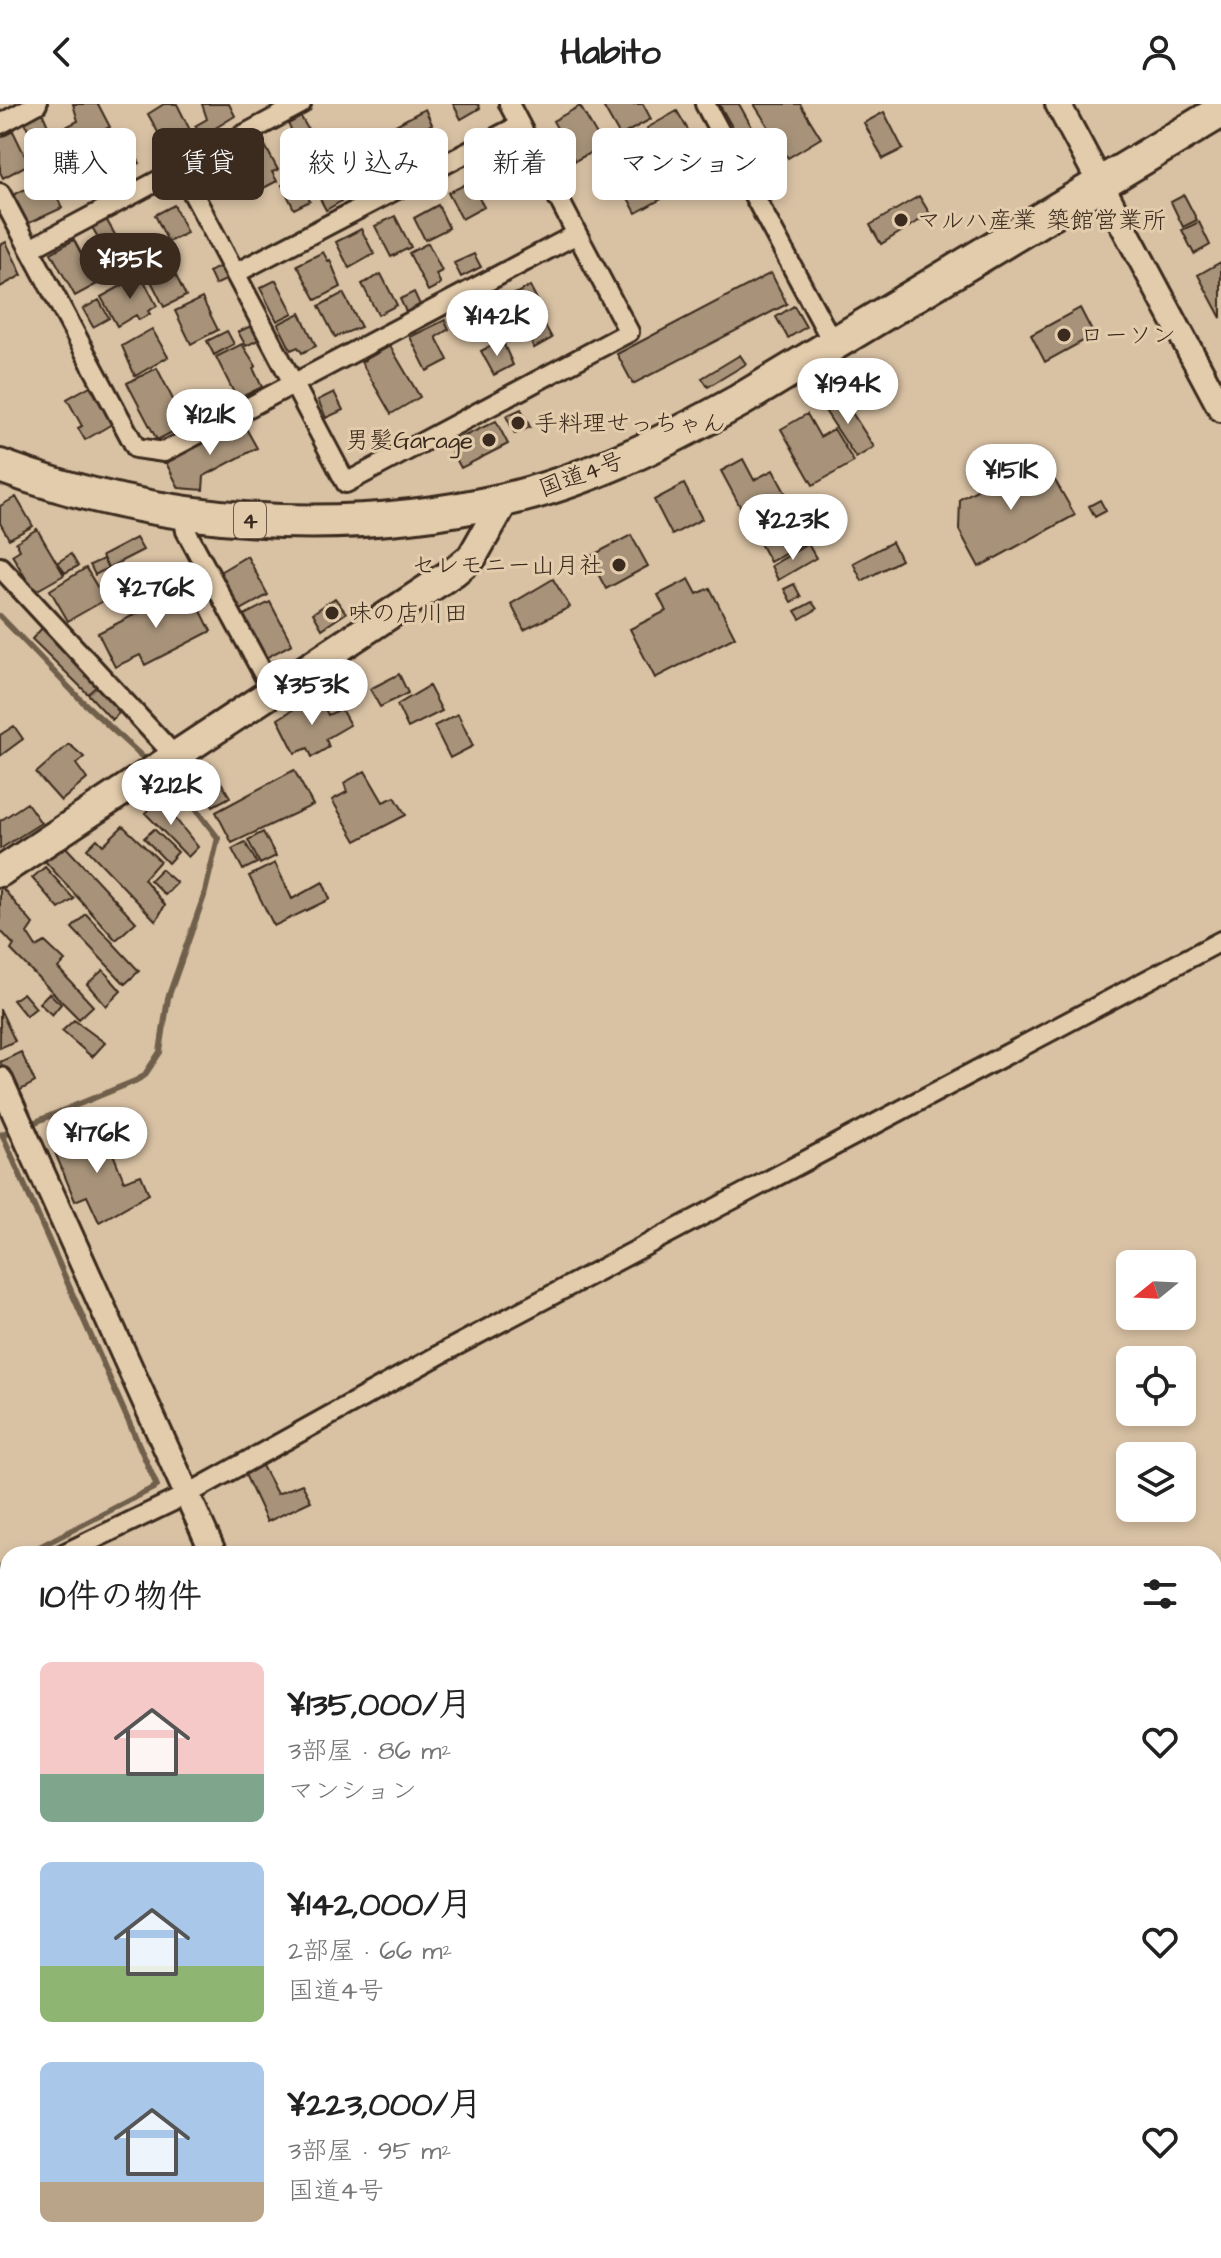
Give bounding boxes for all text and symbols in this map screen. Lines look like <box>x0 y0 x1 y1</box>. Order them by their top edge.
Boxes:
text: Habito <box>560 27 661 78</box>
icon: back <box>40 30 84 74</box>
icon: person <box>1137 30 1181 74</box>
chip: 購入 <box>24 128 136 200</box>
chip: 賃貸 <box>152 128 264 200</box>
chip: 絞り込み <box>280 128 448 200</box>
chip: 新着 <box>464 128 576 200</box>
chip: マンション <box>592 128 787 200</box>
place label: マルハ産業 築館営業所 <box>917 204 1166 238</box>
marker: マルハ産業 築館営業所 <box>892 211 910 229</box>
pin: ¥135K <box>74 233 186 301</box>
text: ¥135K <box>98 241 162 277</box>
pin: ¥142K <box>441 290 553 358</box>
text: ¥142K <box>464 298 530 334</box>
place label: ローソン <box>1080 319 1176 353</box>
marker: ローソン <box>1055 326 1073 344</box>
pin: ¥194K <box>792 358 904 426</box>
text: ¥194K <box>815 366 881 402</box>
pin: ¥121K <box>154 389 266 457</box>
text: ¥121K <box>184 397 236 433</box>
place label: 手料理せっちゃん <box>534 407 726 441</box>
marker: 手料理せっちゃん <box>509 414 527 432</box>
place label: 男髪Garage <box>345 424 473 459</box>
marker: 男髪Garage <box>480 431 498 449</box>
street label: 国道4号 <box>534 444 629 506</box>
pin: ¥151K <box>955 444 1067 512</box>
text: ¥151K <box>984 452 1038 488</box>
pin: ¥223K <box>737 494 849 562</box>
road number: 4 <box>234 502 266 538</box>
text: ¥223K <box>757 502 829 538</box>
place label: セレモニー山月社 <box>411 549 603 583</box>
marker: セレモニー山月社 <box>610 556 628 574</box>
pin: ¥276K <box>100 562 212 630</box>
text: ¥276K <box>118 570 194 606</box>
place label: 味の店川田 <box>348 597 468 631</box>
marker: 味の店川田 <box>323 604 341 622</box>
pin: ¥353K <box>256 659 368 727</box>
text: ¥353K <box>275 667 349 703</box>
pin: ¥212K <box>115 759 227 827</box>
text: ¥212K <box>140 767 202 803</box>
pin: ¥176K <box>41 1107 153 1175</box>
text: ¥176K <box>64 1115 130 1151</box>
north arrow <box>1116 1250 1196 1330</box>
map controls <box>1116 1250 1196 1522</box>
button: locate <box>1116 1346 1196 1426</box>
button: layers <box>1116 1442 1196 1522</box>
icon: filters <box>1138 1572 1182 1616</box>
text: 10件の物件 <box>40 1573 202 1621</box>
text: ¥135,000/月 <box>288 1681 472 1729</box>
icon: home <box>104 1694 200 1790</box>
icon: heart <box>1138 1720 1182 1764</box>
text: 3部屋 · 86 m² <box>288 1733 451 1769</box>
text: マンション <box>288 1773 417 1809</box>
text: ¥142,000/月 <box>288 1881 473 1929</box>
icon: home <box>104 1894 200 1990</box>
icon: heart <box>1138 1920 1182 1964</box>
text: 2部屋 · 66 m² <box>288 1933 452 1969</box>
text: 国道4号 <box>288 1973 384 2009</box>
text: ¥223,000/月 <box>288 2081 482 2129</box>
icon: home <box>104 2094 200 2190</box>
icon: heart <box>1138 2120 1182 2164</box>
text: 3部屋 · 95 m² <box>288 2133 451 2169</box>
text: 国道4号 <box>288 2173 384 2209</box>

